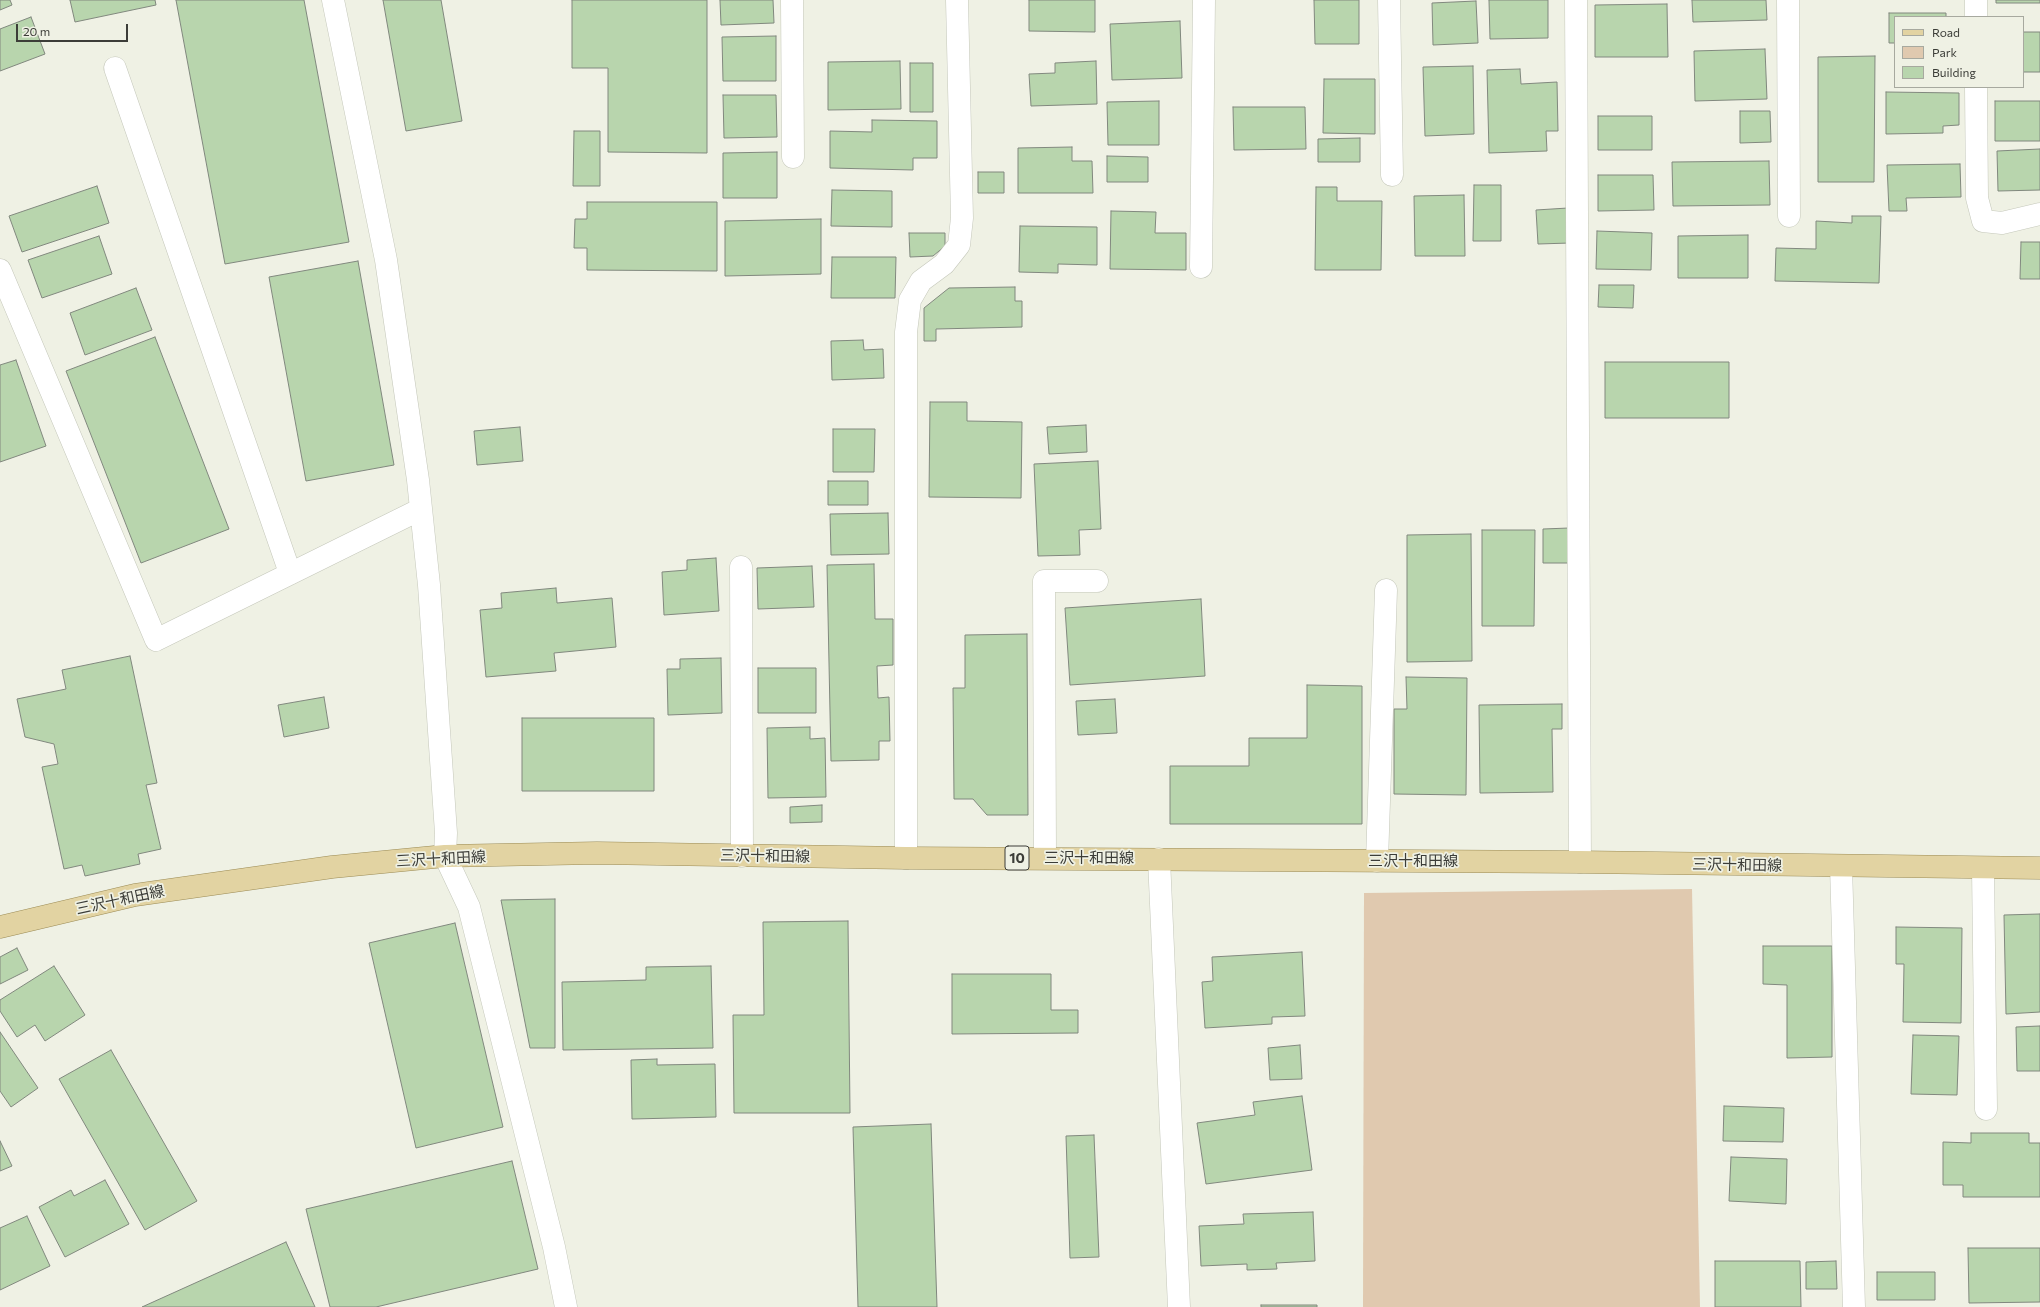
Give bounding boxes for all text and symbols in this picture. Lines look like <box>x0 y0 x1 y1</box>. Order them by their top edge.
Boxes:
scale bar <box>18 16 130 42</box>
legend <box>1894 16 2024 88</box>
text: 20 m <box>23 24 50 38</box>
text: Road <box>1932 25 1960 39</box>
text: Park <box>1932 45 1957 59</box>
text: Building <box>1932 65 1976 79</box>
street label: 三沢十和田線 <box>720 846 810 866</box>
road number: 10 <box>1005 846 1029 870</box>
street label: 三沢十和田線 <box>396 848 486 870</box>
street label: 三沢十和田線 <box>1044 849 1134 867</box>
street label: 三沢十和田線 <box>1368 852 1458 870</box>
street label: 三沢十和田線 <box>1692 855 1782 875</box>
street label: 三沢十和田線 <box>74 882 166 918</box>

